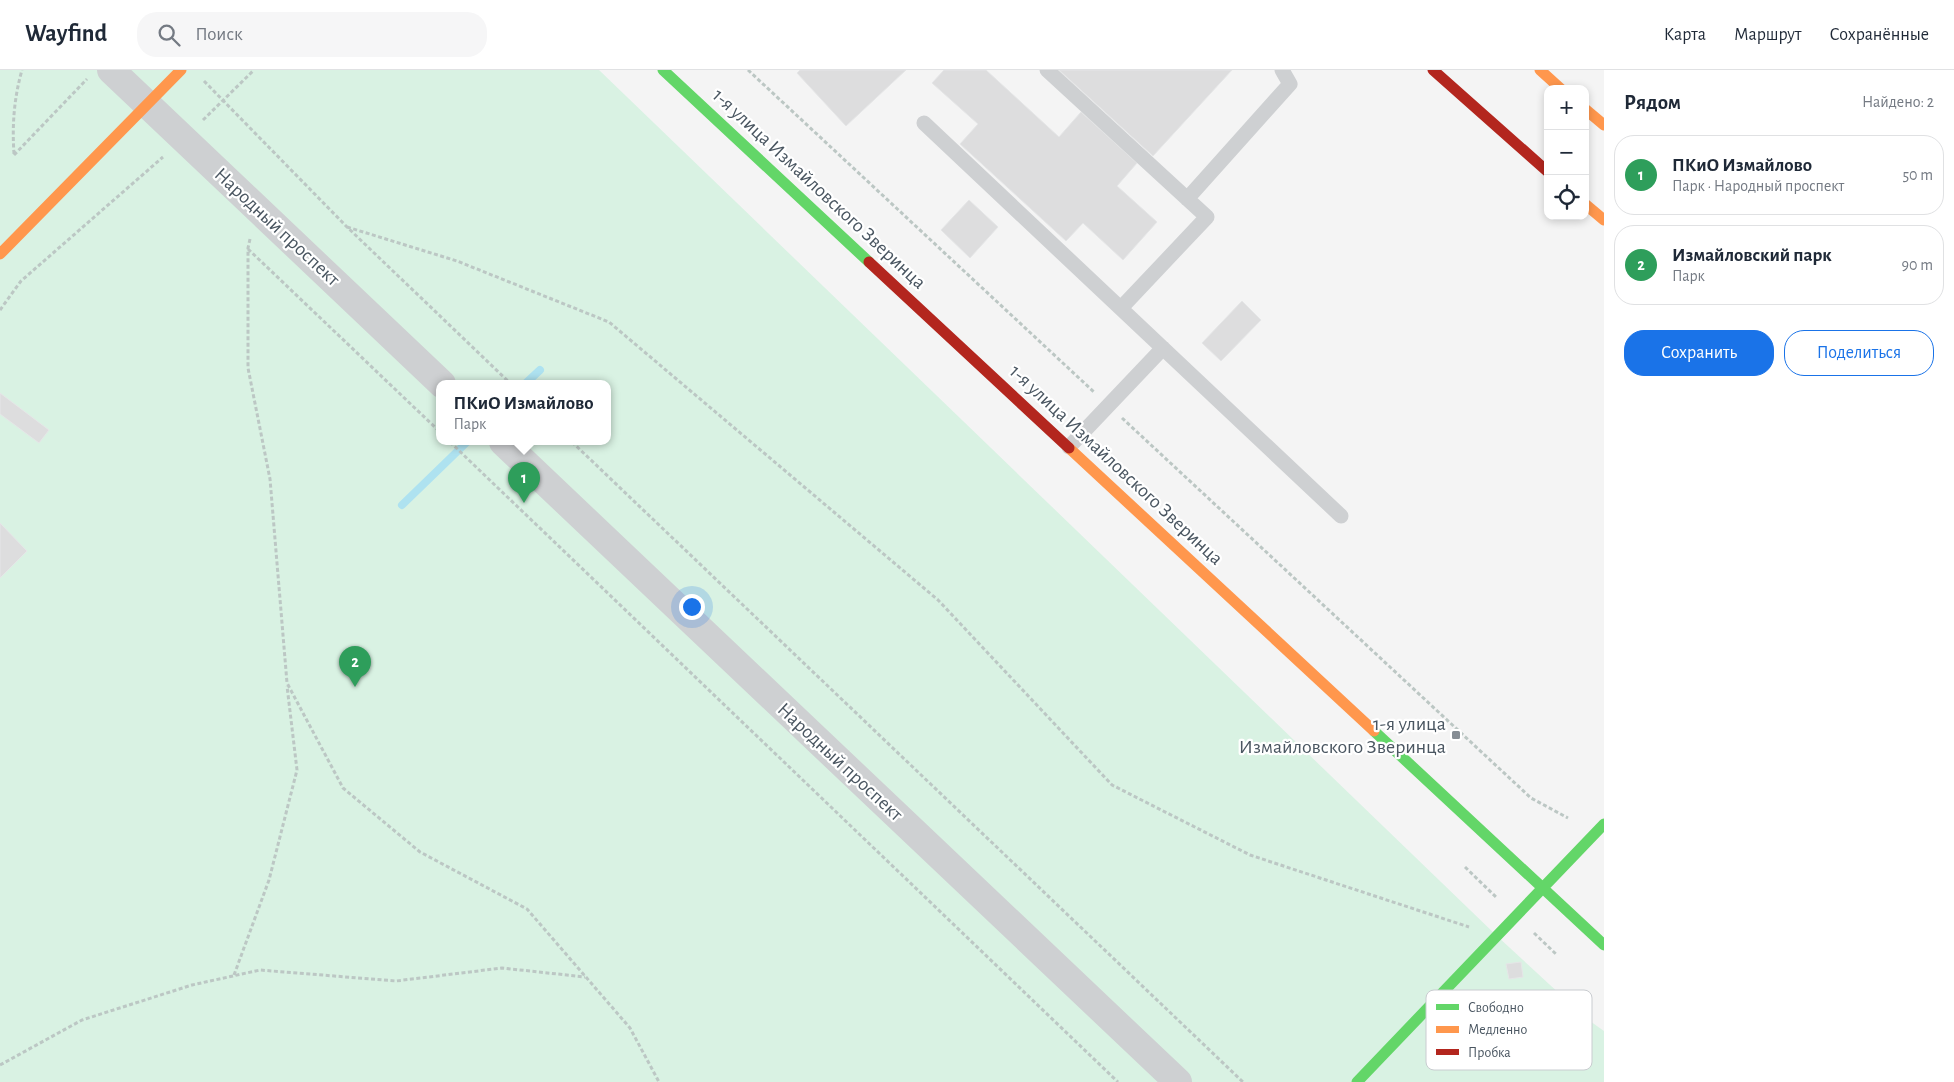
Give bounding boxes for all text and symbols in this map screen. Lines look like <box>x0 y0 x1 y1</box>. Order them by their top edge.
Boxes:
search box <box>137 12 487 57</box>
icon: search <box>155 21 183 49</box>
text: Wayfind <box>25 22 107 46</box>
text: Поиск <box>195 25 243 44</box>
text: Карта <box>1664 26 1706 44</box>
text: Маршрут <box>1734 26 1802 44</box>
text: Сохранённые <box>1830 26 1929 44</box>
street label: 1-я улица Измайловского Зверинца <box>709 85 929 293</box>
map controls <box>1544 85 1589 220</box>
button: + <box>1544 85 1589 130</box>
text: Рядом <box>1624 92 1681 113</box>
text: Найдено: 2 <box>1862 94 1934 110</box>
button: − <box>1544 130 1589 175</box>
text: ПКиО Измайлово <box>1672 156 1812 175</box>
street label: Народный проспект <box>211 164 344 291</box>
text: 1 <box>1638 167 1644 183</box>
text: 50 m <box>1902 167 1933 183</box>
button: locate <box>1544 175 1589 220</box>
text: Парк · Народный проспект <box>1672 178 1844 194</box>
text: Измайловский парк <box>1672 246 1832 265</box>
text: 2 <box>1637 257 1645 273</box>
text: 90 m <box>1902 257 1933 273</box>
text: Парк <box>1672 268 1705 284</box>
button: Сохранить <box>1624 330 1774 376</box>
button: Поделиться <box>1784 330 1934 376</box>
street label: 1-я улица Измайловского Зверинца <box>1006 361 1226 569</box>
popup <box>436 380 611 445</box>
text: ПКиО Измайлово <box>453 394 594 413</box>
text: Парк <box>453 416 486 432</box>
pin: 1 <box>508 462 540 503</box>
your location <box>679 594 705 620</box>
pin: 2 <box>339 646 371 687</box>
street label: Народный проспект <box>774 699 907 826</box>
place label: 1-я улица Измайловского Зверинца <box>1239 714 1446 757</box>
marker: 1-я улица Измайловского Зверинца <box>1450 729 1462 741</box>
legend <box>1426 990 1592 1070</box>
text: Свободно <box>1468 1001 1524 1015</box>
text: Медленно <box>1468 1023 1527 1037</box>
text: Пробка <box>1468 1046 1511 1060</box>

